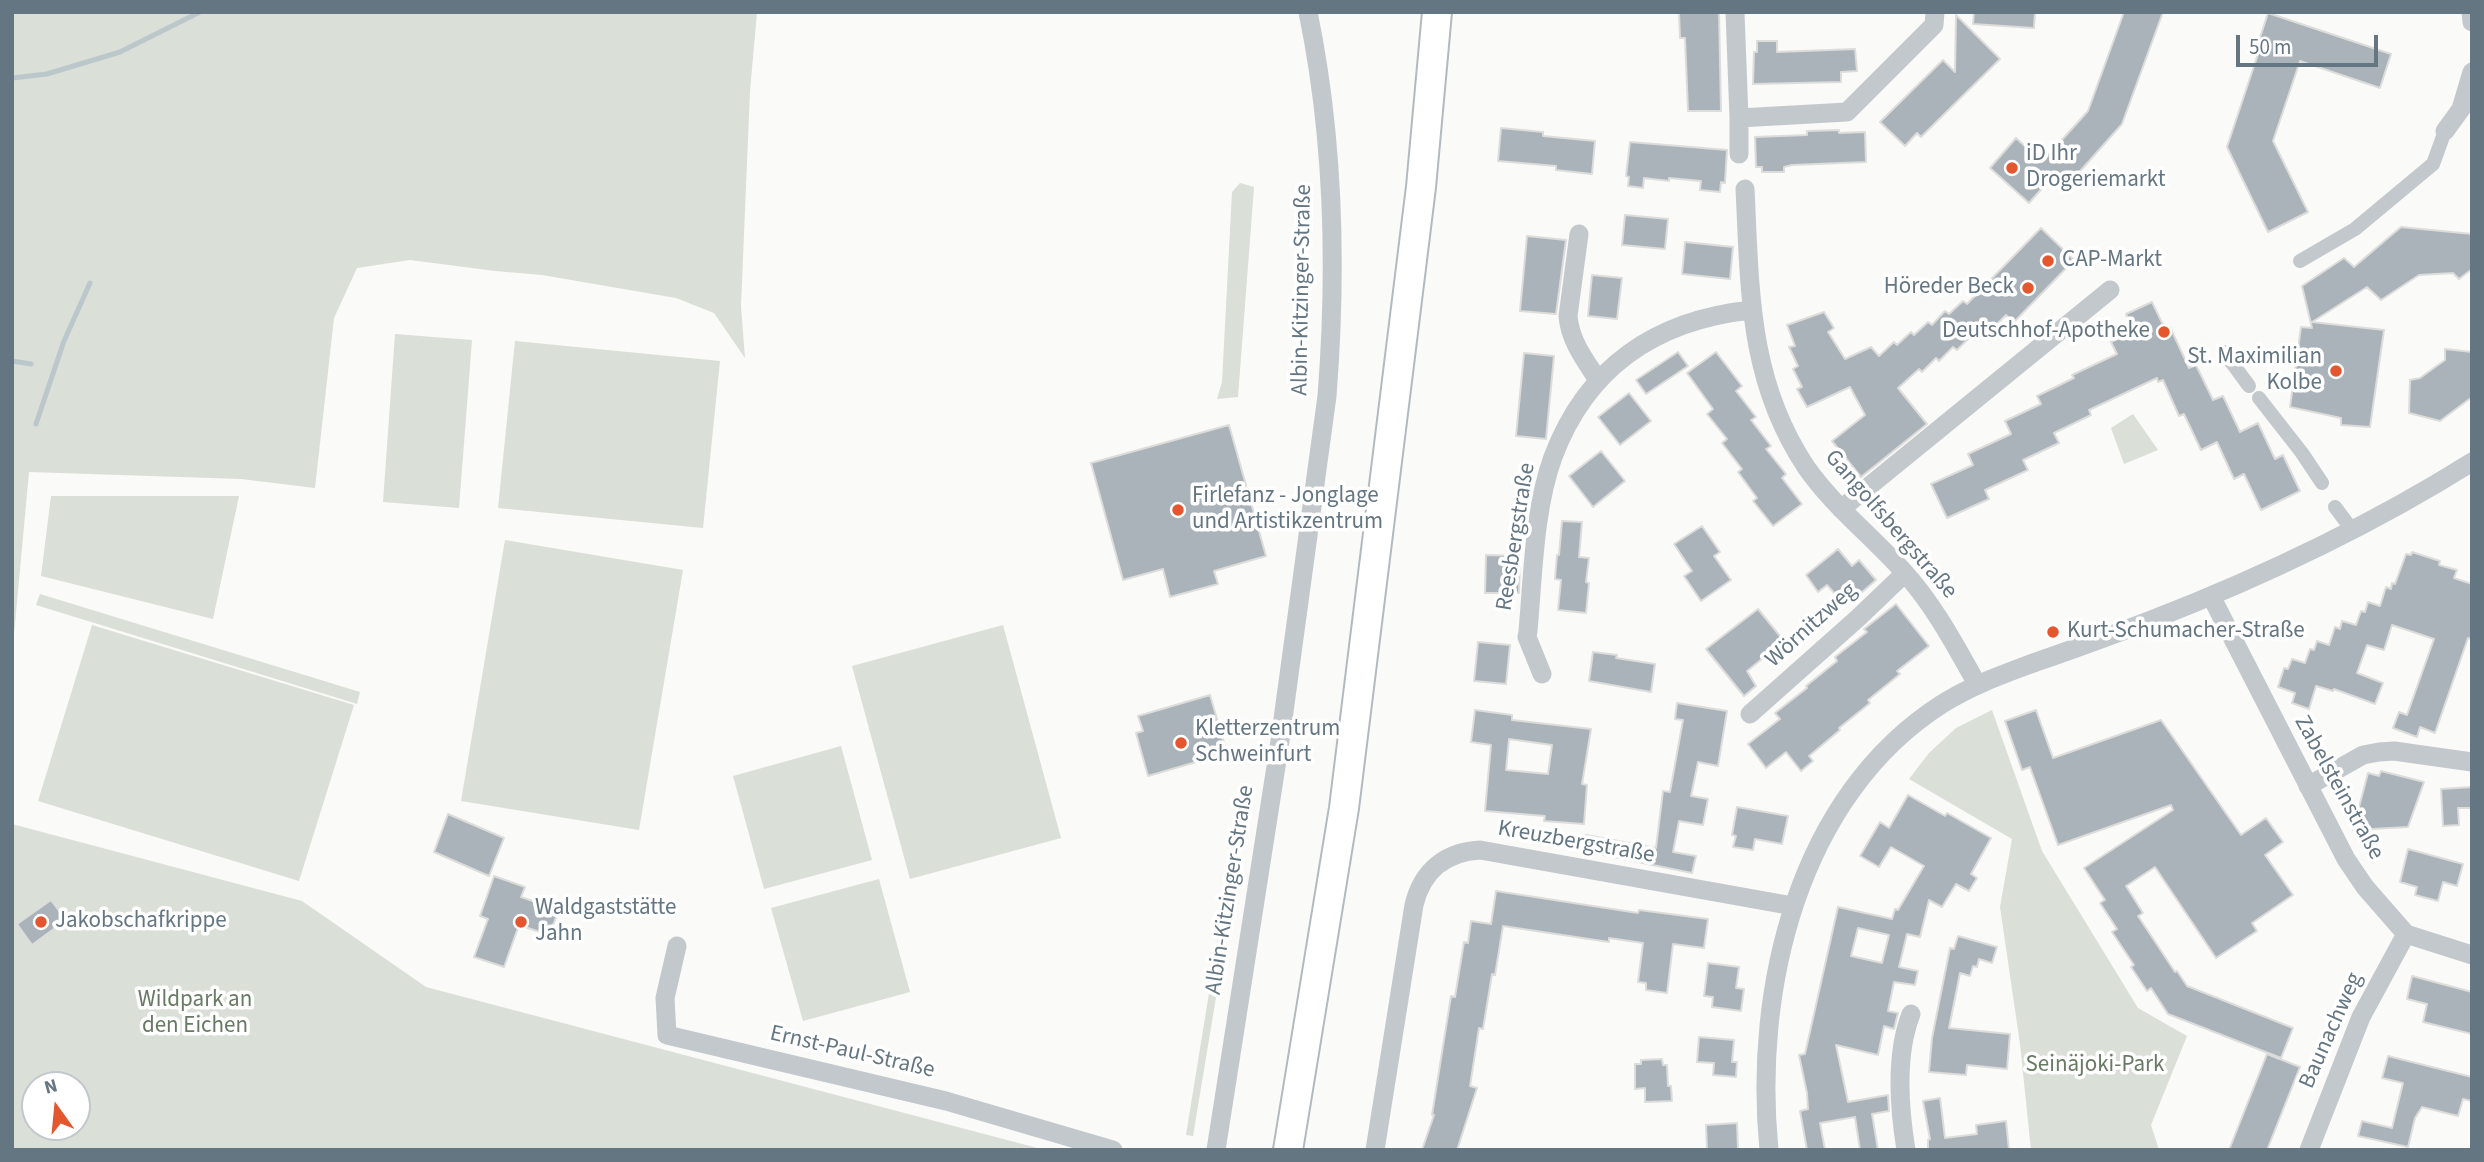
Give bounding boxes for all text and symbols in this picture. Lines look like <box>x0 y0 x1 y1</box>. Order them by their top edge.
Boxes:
scale bar <box>2239 21 2381 65</box>
text: 50 m <box>2249 32 2291 62</box>
place label: iD Ihr Drogeriemarkt <box>2026 141 2165 195</box>
marker: iD Ihr Drogeriemarkt <box>2004 160 2020 176</box>
street label: Albin-Kitzinger-Straße <box>1287 184 1319 396</box>
place label: CAP-Markt <box>2062 247 2162 275</box>
marker: CAP-Markt <box>2040 253 2056 269</box>
place label: Höreder Beck <box>1884 274 2014 302</box>
marker: Höreder Beck <box>2020 280 2036 296</box>
place label: Deutschhof-Apotheke <box>1942 318 2150 346</box>
marker: Deutschhof-Apotheke <box>2156 324 2172 340</box>
place label: St. Maximilian Kolbe <box>2187 344 2322 398</box>
marker: St. Maximilian Kolbe <box>2328 363 2344 379</box>
street label: Gangolfsbergstraße <box>1818 445 1962 605</box>
street label: Reesbergstraße <box>1492 461 1542 613</box>
place label: Firlefanz - Jonglage und Artistikzentrum <box>1192 483 1383 537</box>
marker: Firlefanz - Jonglage und Artistikzentrum <box>1170 502 1186 518</box>
street label: Wörnitzweg <box>1761 578 1863 674</box>
place label: Kurt-Schumacher-Straße <box>2067 618 2305 646</box>
marker: Kurt-Schumacher-Straße <box>2045 624 2061 640</box>
street label: Zabelsteinstraße <box>2287 711 2389 865</box>
place label: Kletterzentrum Schweinfurt <box>1195 716 1340 770</box>
marker: Kletterzentrum Schweinfurt <box>1173 735 1189 751</box>
street label: Albin-Kitzinger-Straße <box>1201 783 1261 997</box>
street label: Kreuzbergstraße <box>1495 816 1657 870</box>
place label: Waldgaststätte Jahn <box>535 895 676 949</box>
place label: Jakobschafkrippe <box>55 908 227 936</box>
marker: Jakobschafkrippe <box>33 914 49 930</box>
marker: Waldgaststätte Jahn <box>513 914 529 930</box>
street label: Baunachweg <box>2294 969 2370 1093</box>
park label: Wildpark an den Eichen <box>138 987 252 1041</box>
street label: Ernst-Paul-Straße <box>767 1021 937 1085</box>
park label: Seinäjoki-Park <box>2026 1052 2164 1080</box>
north arrow <box>21 1071 91 1141</box>
text: N <box>41 1072 61 1102</box>

